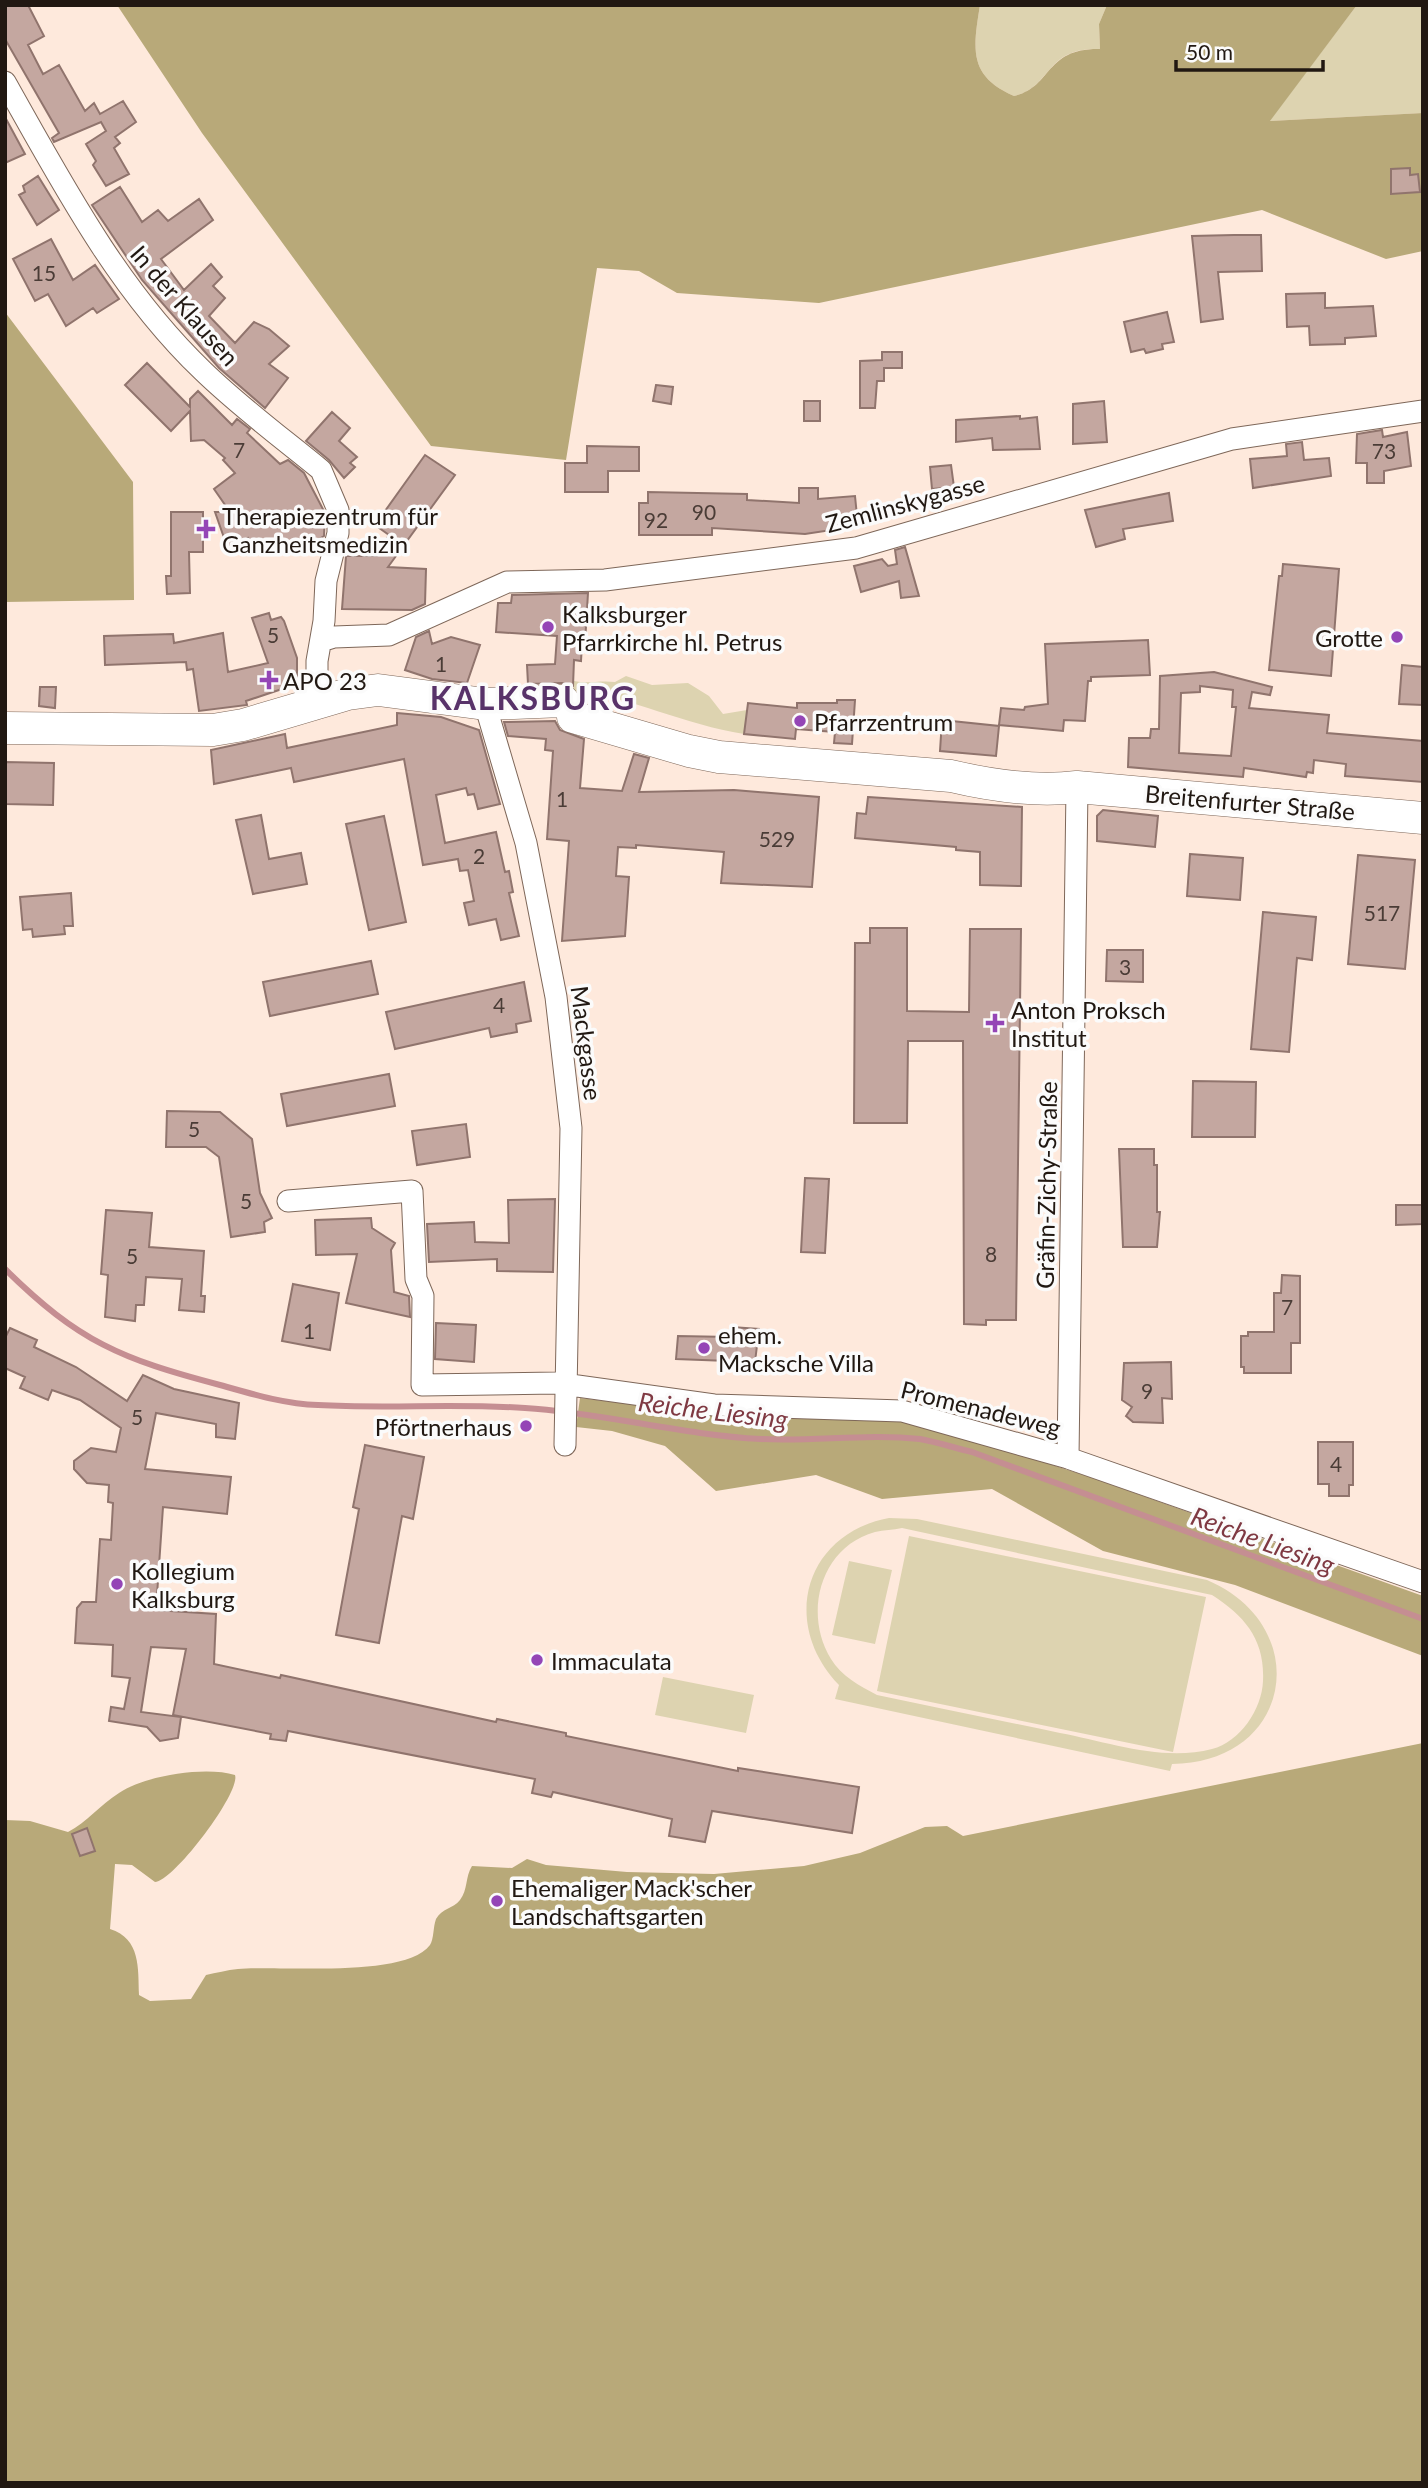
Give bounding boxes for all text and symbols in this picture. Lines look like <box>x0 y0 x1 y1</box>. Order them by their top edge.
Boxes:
scale bar <box>1176 28 1323 72</box>
text: 50 m <box>1186 39 1233 64</box>
street label: In der Klausen <box>125 239 245 371</box>
house number: 15 <box>32 260 56 285</box>
house number: 7 <box>233 437 245 462</box>
house number: 73 <box>1372 438 1396 463</box>
street label: Zemlinskygasse <box>822 468 988 538</box>
house number: 90 <box>692 499 716 524</box>
place label: Therapiezentrum für Ganzheitsmedizin <box>222 501 438 558</box>
house number: 92 <box>644 507 668 532</box>
marker: Therapiezentrum für Ganzheitsmedizin <box>196 519 216 539</box>
place label: Kalksburger Pfarrkirche hl. Petrus <box>562 599 782 656</box>
marker: Kalksburger Pfarrkirche hl. Petrus <box>540 619 556 635</box>
house number: 5 <box>267 622 279 647</box>
place label: Grotte <box>1315 623 1383 652</box>
marker: Grotte <box>1389 629 1405 645</box>
house number: 1 <box>435 651 447 676</box>
place label: APO 23 <box>283 666 367 695</box>
marker: APO 23 <box>261 672 277 688</box>
district label: KALKSBURG <box>430 678 636 717</box>
place label: Pfarrzentrum <box>814 707 953 736</box>
marker: Pfarrzentrum <box>792 713 808 729</box>
street label: Breitenfurter Straße <box>1144 778 1356 826</box>
house number: 1 <box>556 786 568 811</box>
house number: 529 <box>759 826 795 851</box>
house number: 2 <box>473 843 485 868</box>
house number: 517 <box>1364 900 1400 925</box>
house number: 3 <box>1119 954 1131 979</box>
street label: Mackgasse <box>566 984 608 1102</box>
house number: 4 <box>493 992 505 1017</box>
place label: Anton Proksch Institut <box>1011 995 1166 1052</box>
marker: Anton Proksch Institut <box>985 1013 1005 1033</box>
street label: Gräfin-Zichy-Straße <box>1030 1081 1062 1289</box>
house number: 5 <box>188 1116 200 1141</box>
house number: 5 <box>240 1188 252 1213</box>
house number: 8 <box>985 1241 997 1266</box>
house number: 5 <box>126 1243 138 1268</box>
house number: 7 <box>1281 1294 1293 1319</box>
house number: 1 <box>303 1318 315 1343</box>
place label: ehem. Macksche Villa <box>718 1320 874 1377</box>
marker: ehem. Macksche Villa <box>696 1340 712 1356</box>
street label: Promenadeweg <box>898 1374 1064 1442</box>
house number: 9 <box>1141 1378 1153 1403</box>
water label: Reiche Liesing <box>636 1385 790 1435</box>
house number: 5 <box>131 1404 143 1429</box>
place label: Pförtnerhaus <box>375 1412 512 1441</box>
marker: Pförtnerhaus <box>518 1418 534 1434</box>
house number: 4 <box>1330 1451 1342 1476</box>
water label: Reiche Liesing <box>1187 1499 1339 1581</box>
place label: Kollegium Kalksburg <box>131 1556 235 1613</box>
marker: Kollegium Kalksburg <box>109 1576 125 1592</box>
place label: Immaculata <box>551 1646 672 1675</box>
marker: Immaculata <box>529 1652 545 1668</box>
place label: Ehemaliger Mack'scher Landschaftsgarten <box>511 1873 752 1930</box>
marker: Ehemaliger Mack'scher Landschaftsgarten <box>489 1893 505 1909</box>

